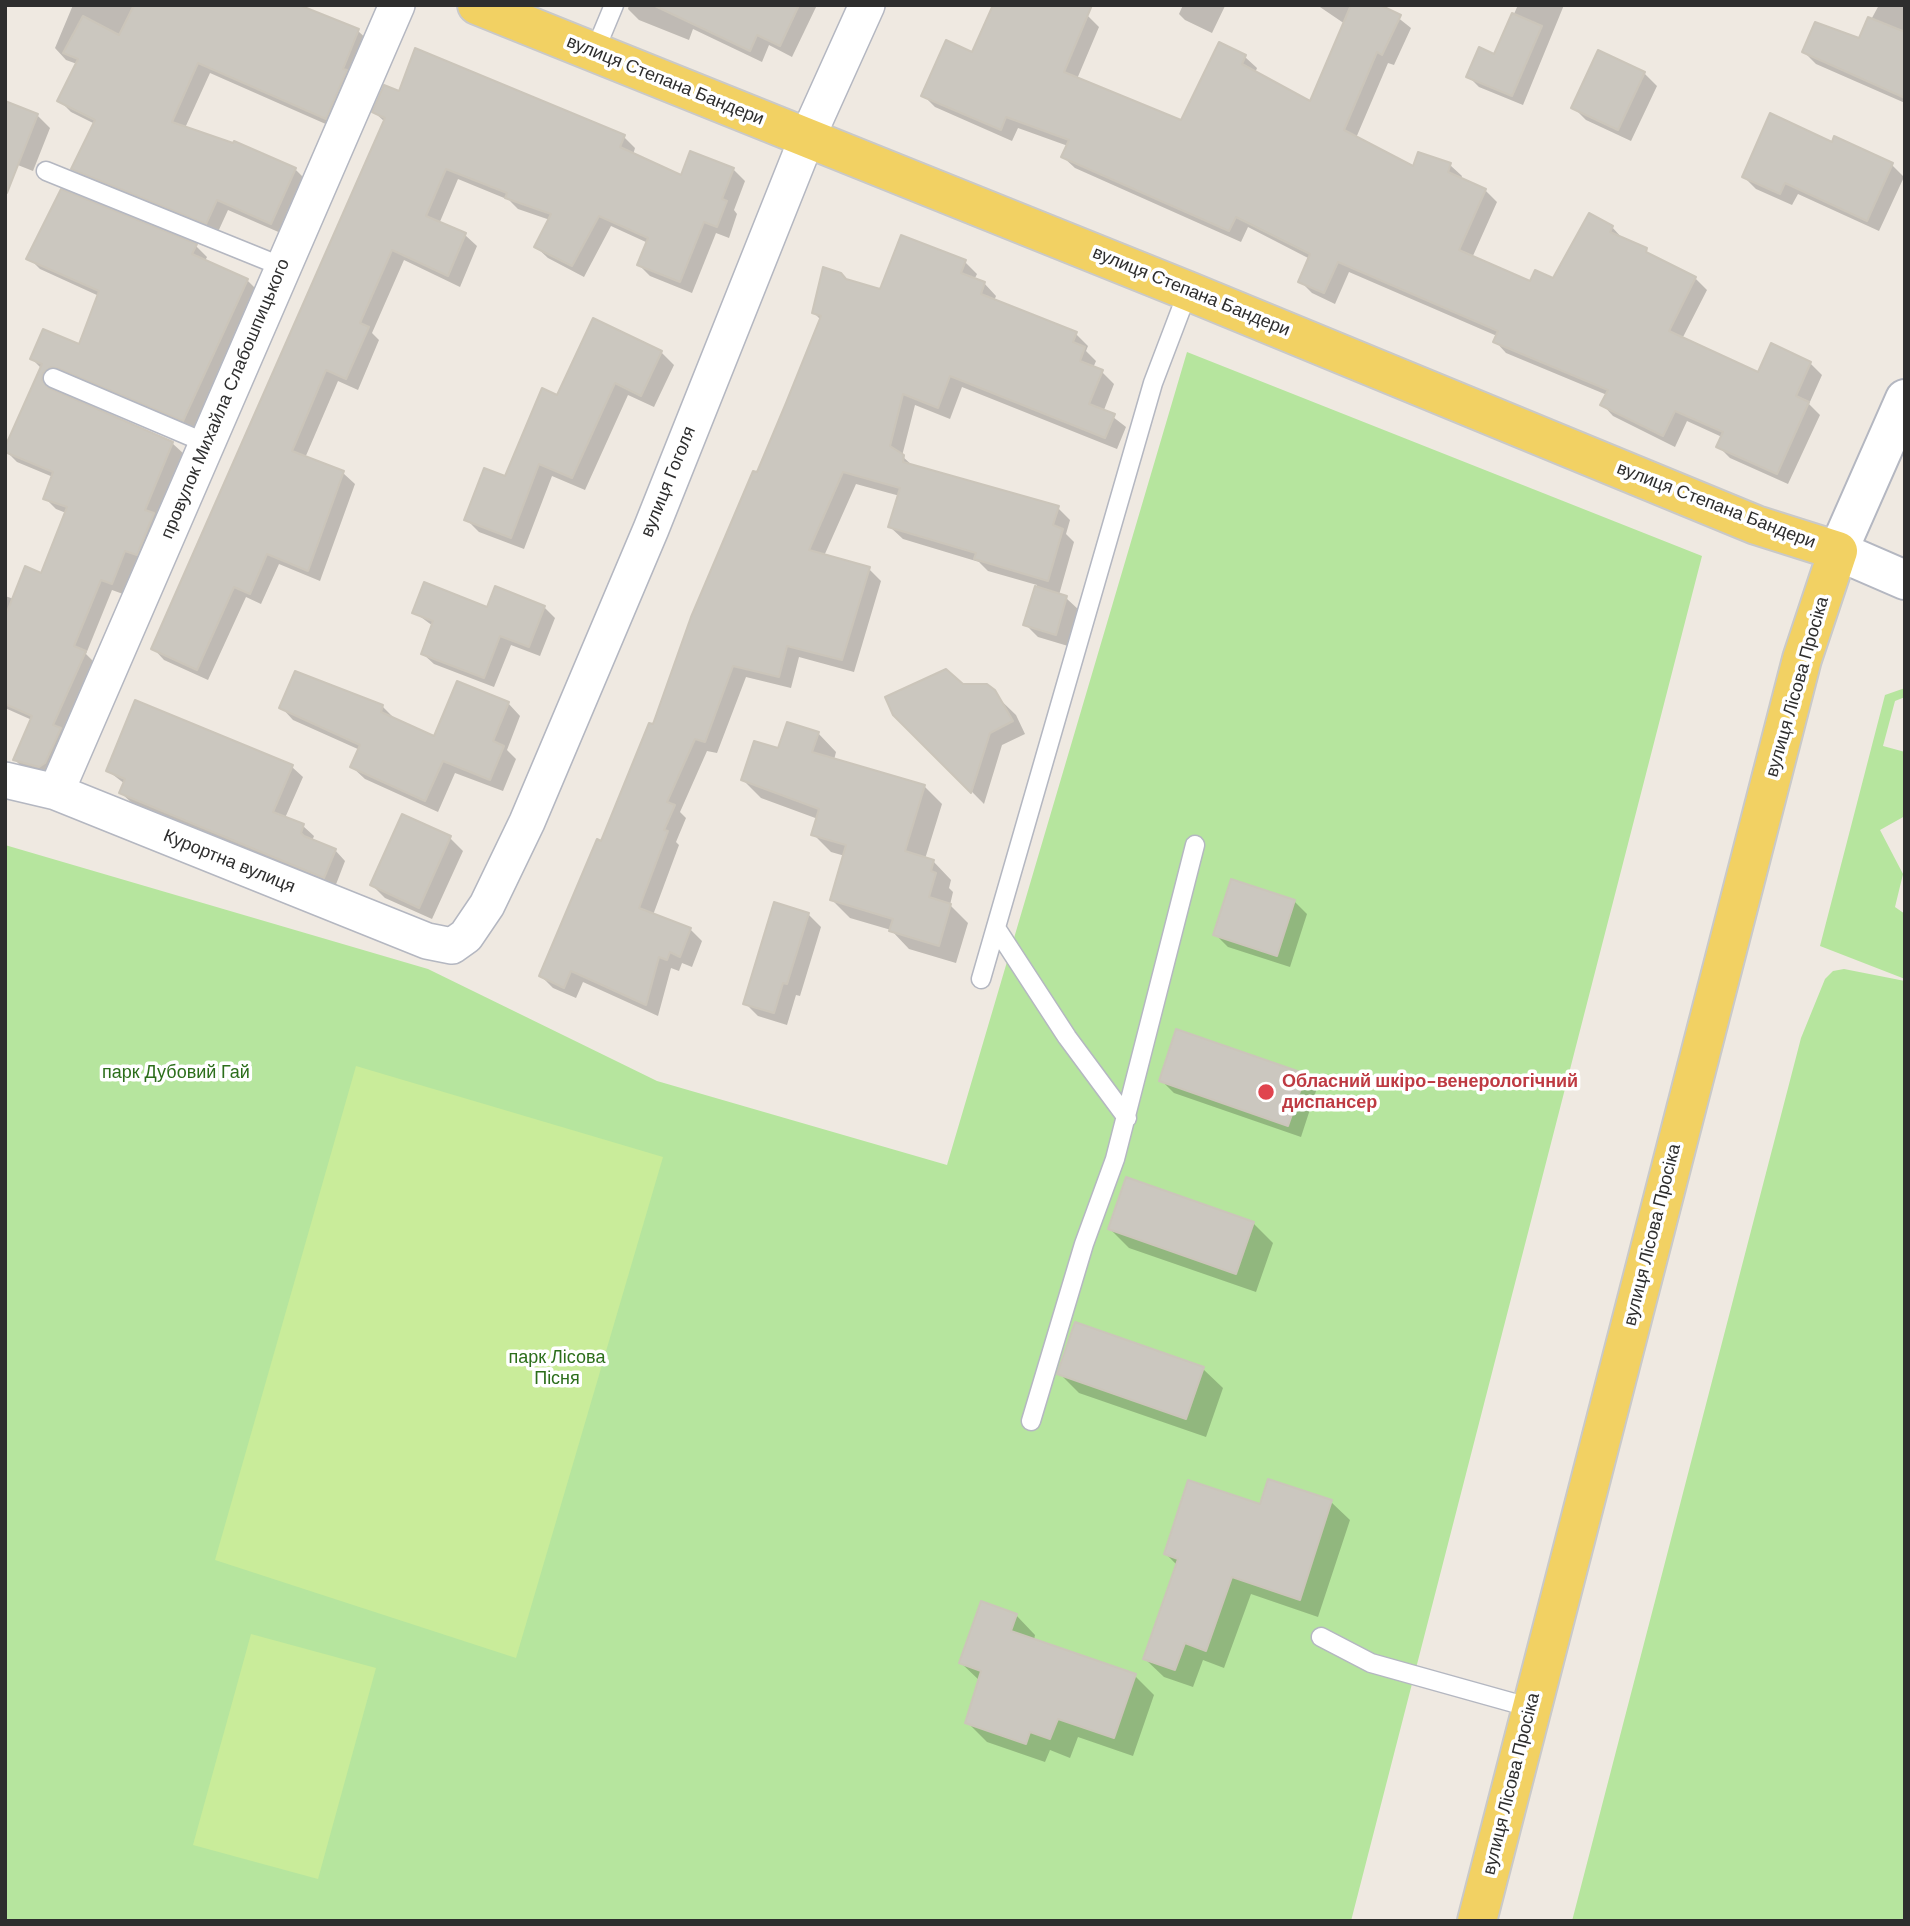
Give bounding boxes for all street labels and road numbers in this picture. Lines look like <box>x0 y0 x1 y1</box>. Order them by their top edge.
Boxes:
street label: вулиця Степана Бандери <box>563 31 767 131</box>
street label: вулиця Степана Бандери <box>1089 242 1293 342</box>
street label: провулок Михайла Слабошпицького <box>157 256 295 542</box>
street label: вулиця Гоголя <box>637 423 701 541</box>
street label: вулиця Степана Бандери <box>1614 458 1818 554</box>
street label: вулиця Лісова Просіка <box>1762 594 1834 780</box>
street label: Курортна вулиця <box>160 826 298 898</box>
street label: вулиця Лісова Просіка <box>1620 1142 1686 1328</box>
street label: вулиця Лісова Просіка <box>1479 1691 1545 1877</box>

